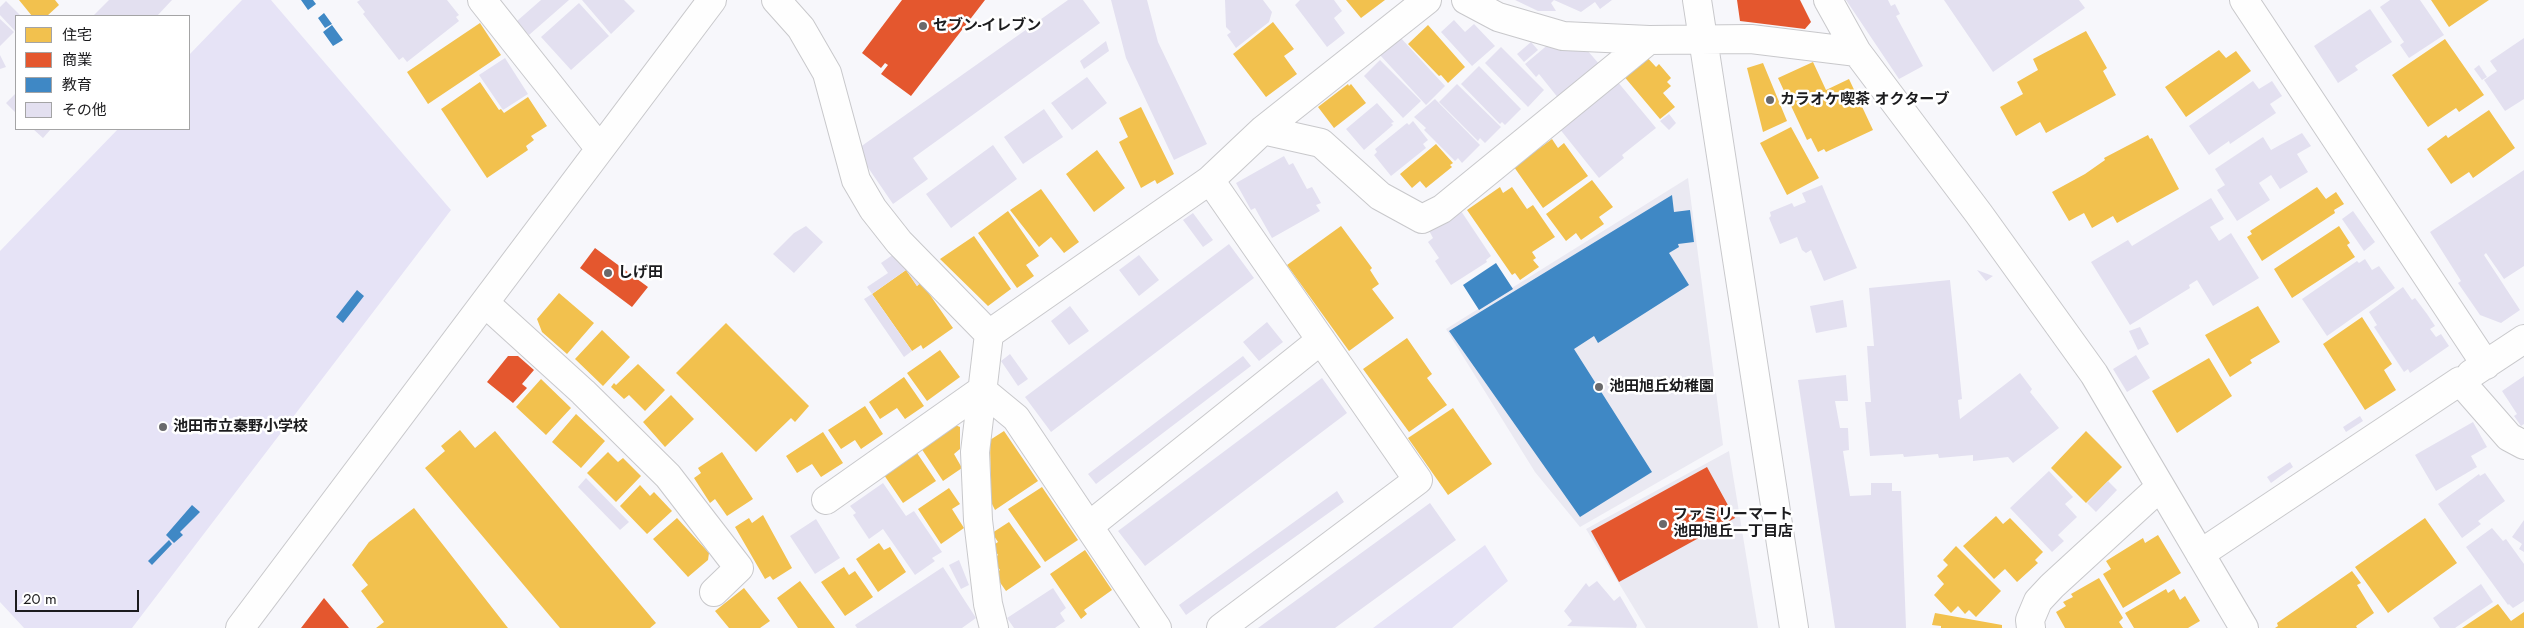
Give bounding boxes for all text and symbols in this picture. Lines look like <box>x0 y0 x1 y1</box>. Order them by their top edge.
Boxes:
legend <box>15 15 190 130</box>
place label: セブン-イレブン <box>933 17 1041 35</box>
marker: セブン-イレブン <box>917 20 929 32</box>
text: 住宅 <box>62 24 92 46</box>
text: 商業 <box>62 49 92 71</box>
text: 教育 <box>62 74 92 96</box>
place label: カラオケ喫茶 オクターブ <box>1780 91 1949 109</box>
marker: カラオケ喫茶 オクターブ <box>1764 94 1776 106</box>
text: その他 <box>62 99 107 121</box>
place label: しげ田 <box>618 264 663 282</box>
marker: しげ田 <box>602 267 614 279</box>
place label: 池田旭丘幼稚園 <box>1609 378 1714 396</box>
marker: 池田旭丘幼稚園 <box>1593 381 1605 393</box>
place label: 池田市立秦野小学校 <box>173 418 308 436</box>
marker: 池田市立秦野小学校 <box>157 421 169 433</box>
place label: ファミリーマート 池田旭丘一丁目店 <box>1673 506 1793 541</box>
marker: ファミリーマート 池田旭丘一丁目店 <box>1657 518 1669 530</box>
scale bar <box>18 580 141 612</box>
text: 20 m <box>23 588 57 610</box>

